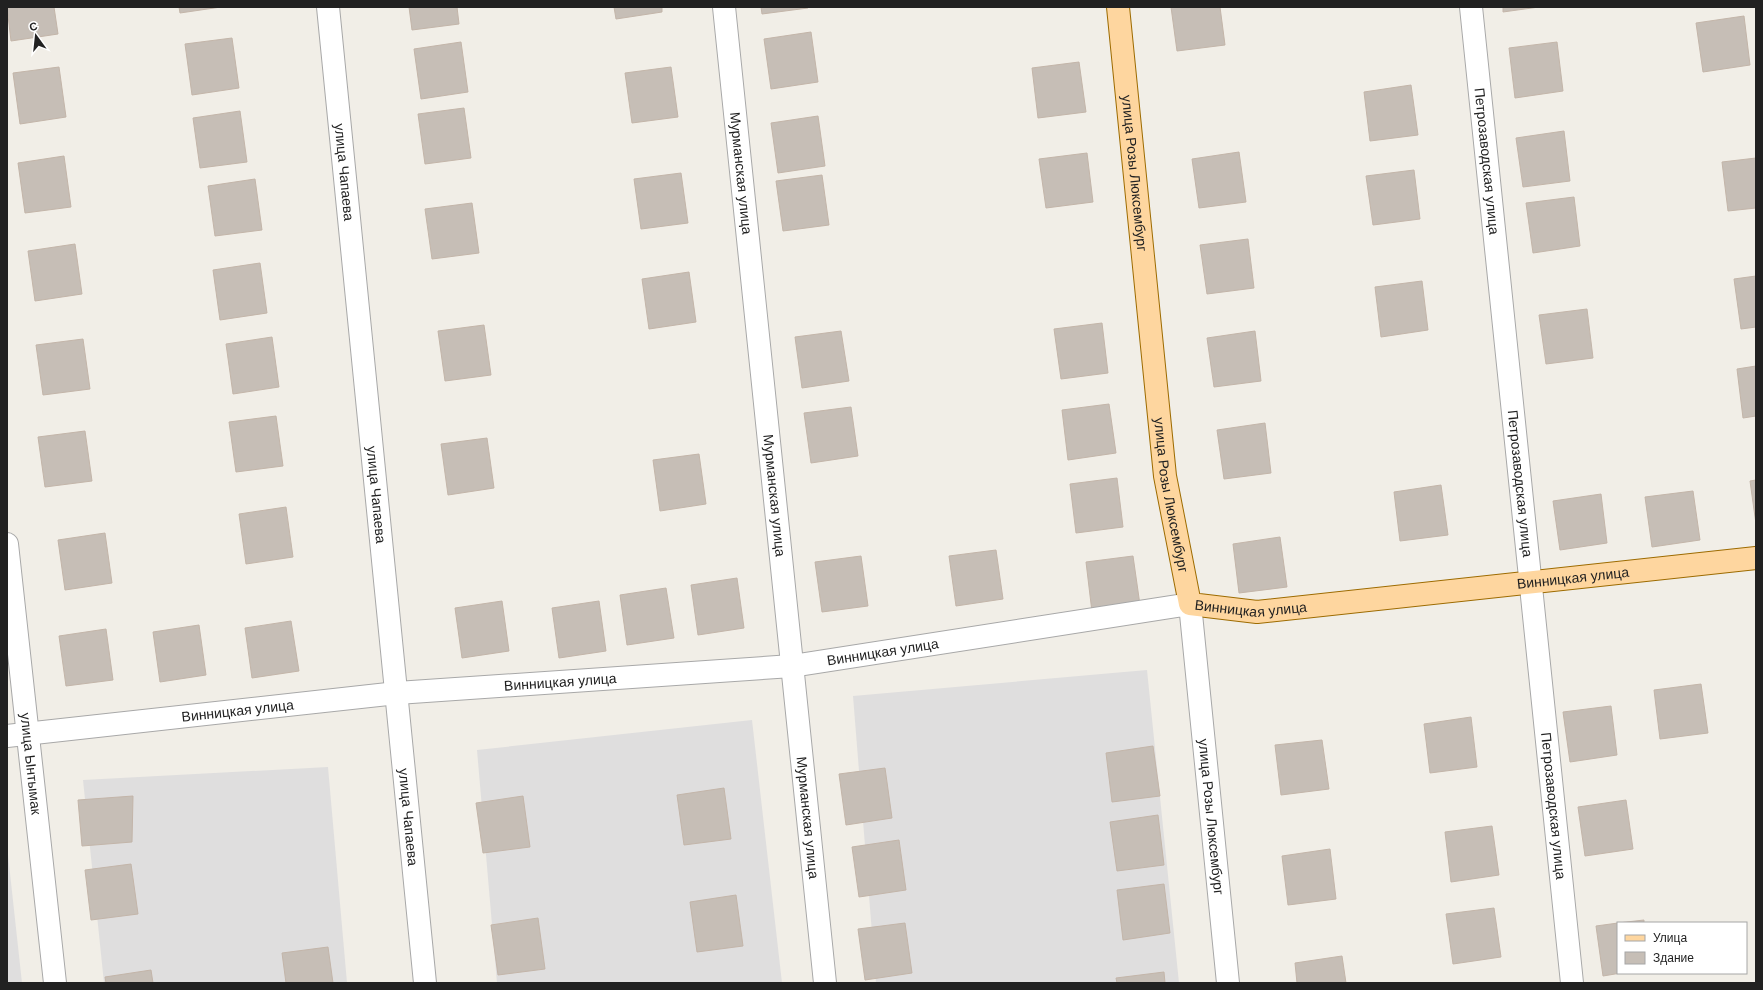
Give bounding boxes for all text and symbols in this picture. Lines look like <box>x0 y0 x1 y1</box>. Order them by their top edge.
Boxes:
north arrow <box>16 16 56 56</box>
text: С <box>28 20 39 33</box>
street label: Петрозаводская улица <box>1471 87 1503 236</box>
street label: улица Розы Люксембург <box>1119 94 1150 252</box>
street label: Мурманская улица <box>727 111 755 235</box>
street label: улица Чапаева <box>332 123 357 222</box>
street label: Петрозаводская улица <box>1505 409 1536 558</box>
street label: улица Розы Люксембург <box>1151 417 1192 574</box>
street label: Мурманская улица <box>760 433 789 558</box>
street label: улица Чапаева <box>364 445 389 544</box>
street label: Винницкая улица <box>1516 564 1630 592</box>
street label: Винницкая улица <box>1194 597 1308 620</box>
street label: Винницкая улица <box>826 635 940 668</box>
street label: Винницкая улица <box>503 670 617 694</box>
street label: Винницкая улица <box>181 696 295 725</box>
street label: улица Ынтымак <box>17 712 45 816</box>
street label: Петрозаводская улица <box>1538 731 1569 880</box>
street label: улица Розы Люксембург <box>1196 738 1227 896</box>
street label: Мурманская улица <box>794 756 822 880</box>
street label: улица Чапаева <box>396 768 421 867</box>
legend <box>1617 922 1747 974</box>
text: Улица <box>1653 931 1687 945</box>
text: Здание <box>1653 951 1694 965</box>

